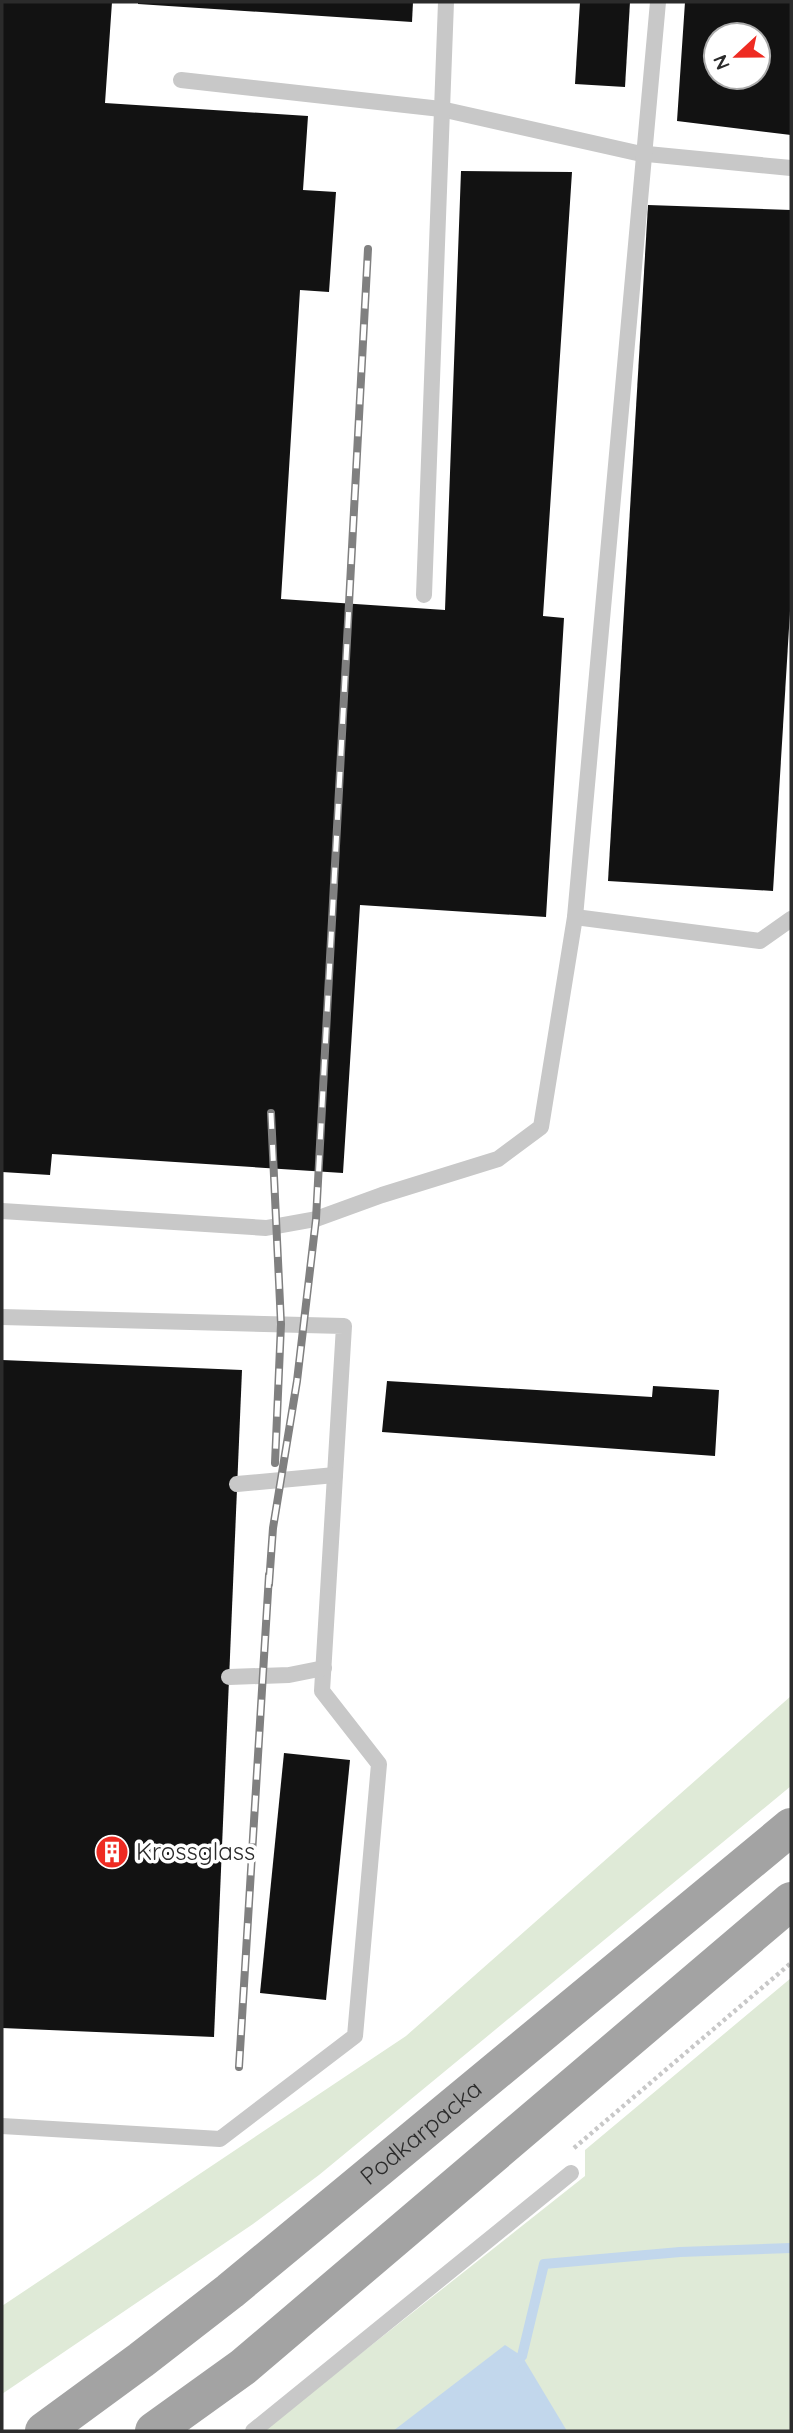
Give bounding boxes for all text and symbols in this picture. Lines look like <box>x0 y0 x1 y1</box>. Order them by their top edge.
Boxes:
north arrow <box>702 21 772 91</box>
text: N <box>707 51 735 73</box>
building icon: Krossglass <box>93 1833 131 1871</box>
place label: Krossglass <box>136 1836 255 1866</box>
street label: Podkarpacka <box>354 2073 487 2191</box>

